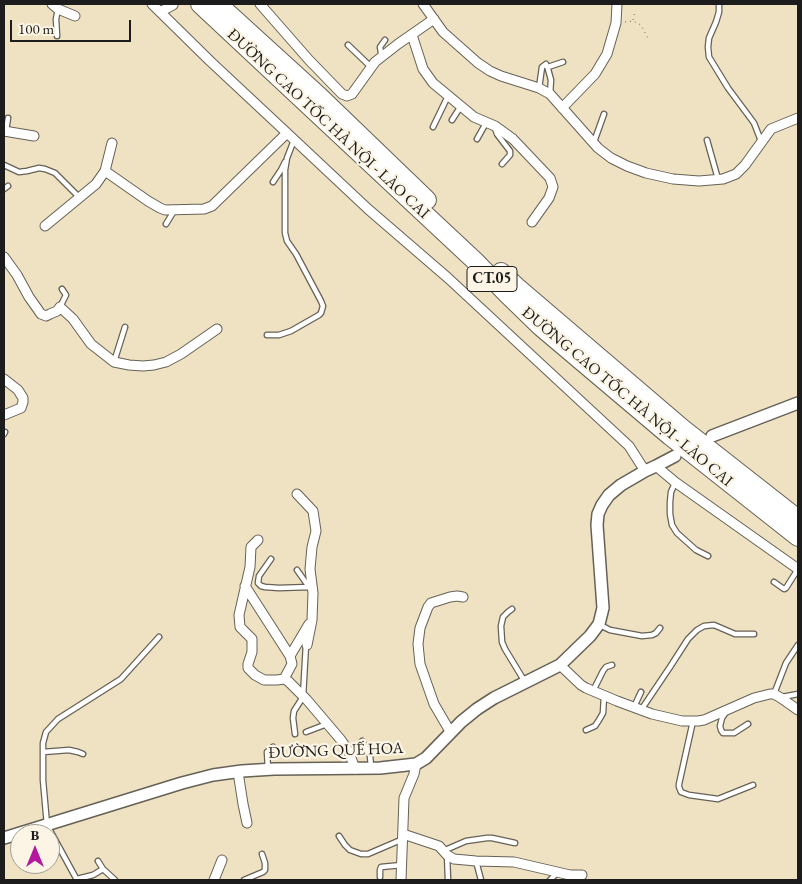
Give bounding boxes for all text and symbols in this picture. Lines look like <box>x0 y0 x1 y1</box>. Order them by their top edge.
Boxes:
scale bar <box>12 10 134 42</box>
text: 100 m <box>18 19 54 38</box>
street label: ĐƯỜNG CAO TỐC HÀ NỘI - LÀO CAI <box>223 25 433 223</box>
road number: CT.05 <box>467 266 517 292</box>
street label: ĐƯỜNG CAO TỐC HÀ NỘI - LÀO CAI <box>518 303 736 491</box>
street label: ĐƯỜNG QUẾ HOA <box>268 739 404 763</box>
north arrow <box>10 824 60 874</box>
text: B <box>31 826 39 844</box>

